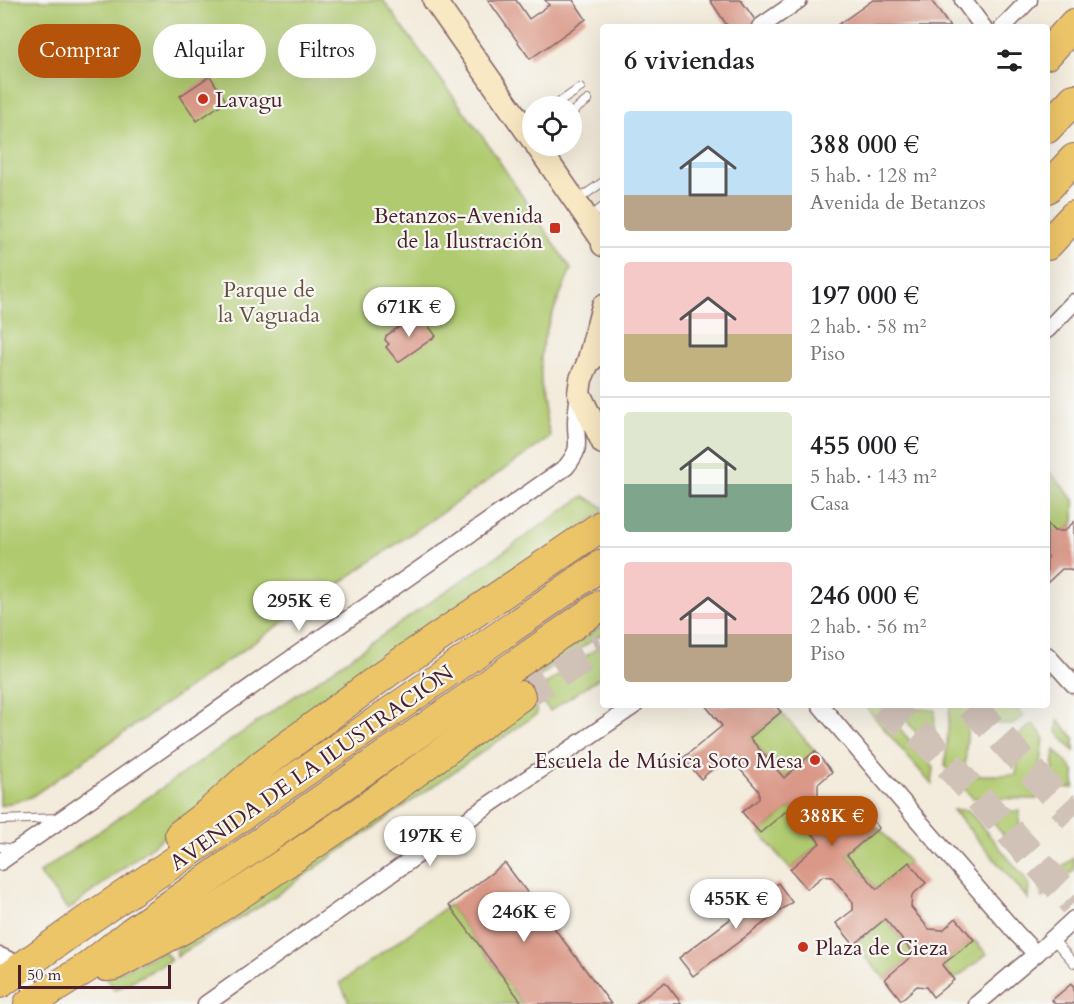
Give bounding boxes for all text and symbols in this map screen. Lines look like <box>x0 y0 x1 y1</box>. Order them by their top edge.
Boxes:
chip: Comprar <box>18 24 141 78</box>
chip: Alquilar <box>153 24 266 78</box>
chip: Filtros <box>278 24 376 78</box>
text: 6 viviendas <box>624 43 755 78</box>
icon: filters <box>993 44 1026 77</box>
place label: Lavagu <box>215 85 283 115</box>
marker: Lavagu <box>196 92 210 106</box>
map controls <box>522 96 582 156</box>
button: locate <box>522 96 582 156</box>
text: 388 000 € <box>810 127 919 162</box>
icon: home <box>672 135 744 207</box>
text: 5 hab. · 128 m² <box>810 162 937 189</box>
text: Avenida de Betanzos <box>810 189 986 216</box>
place label: Betanzos-Avenida de la Ilustración <box>374 201 543 256</box>
marker: Betanzos-Avenida de la Ilustración <box>548 221 562 235</box>
park label: Parque de la Vaguada <box>218 275 320 330</box>
text: 197 000 € <box>810 278 919 313</box>
icon: home <box>672 286 744 358</box>
pin: 671K € <box>360 287 458 338</box>
text: 671K € <box>377 293 441 320</box>
text: 2 hab. · 58 m² <box>810 313 926 340</box>
text: Piso <box>810 340 845 367</box>
text: 455 000 € <box>810 428 919 463</box>
icon: home <box>672 436 744 508</box>
text: 5 hab. · 143 m² <box>810 463 937 490</box>
text: Casa <box>810 490 849 517</box>
text: 246 000 € <box>810 578 919 613</box>
pin: 295K € <box>250 581 348 632</box>
icon: home <box>672 586 744 658</box>
text: 295K € <box>267 587 331 614</box>
text: 2 hab. · 56 m² <box>810 613 926 640</box>
text: Piso <box>810 640 845 667</box>
street label: AVENIDA DE LA ILUSTRACIÓN <box>164 658 460 878</box>
place label: Escuela de Música Soto Mesa <box>534 746 803 776</box>
marker: Escuela de Música Soto Mesa <box>808 753 822 767</box>
pin: 388K € <box>783 796 881 847</box>
text: 388K € <box>800 802 864 829</box>
pin: 197K € <box>381 816 479 867</box>
text: 197K € <box>398 822 462 849</box>
pin: 455K € <box>687 879 785 930</box>
text: 455K € <box>704 885 768 912</box>
pin: 246K € <box>475 892 573 943</box>
text: 246K € <box>492 898 556 925</box>
place label: Plaza de Cieza <box>815 933 949 963</box>
marker: Plaza de Cieza <box>796 940 810 954</box>
scale bar <box>18 962 171 990</box>
text: 50 m <box>27 964 61 986</box>

